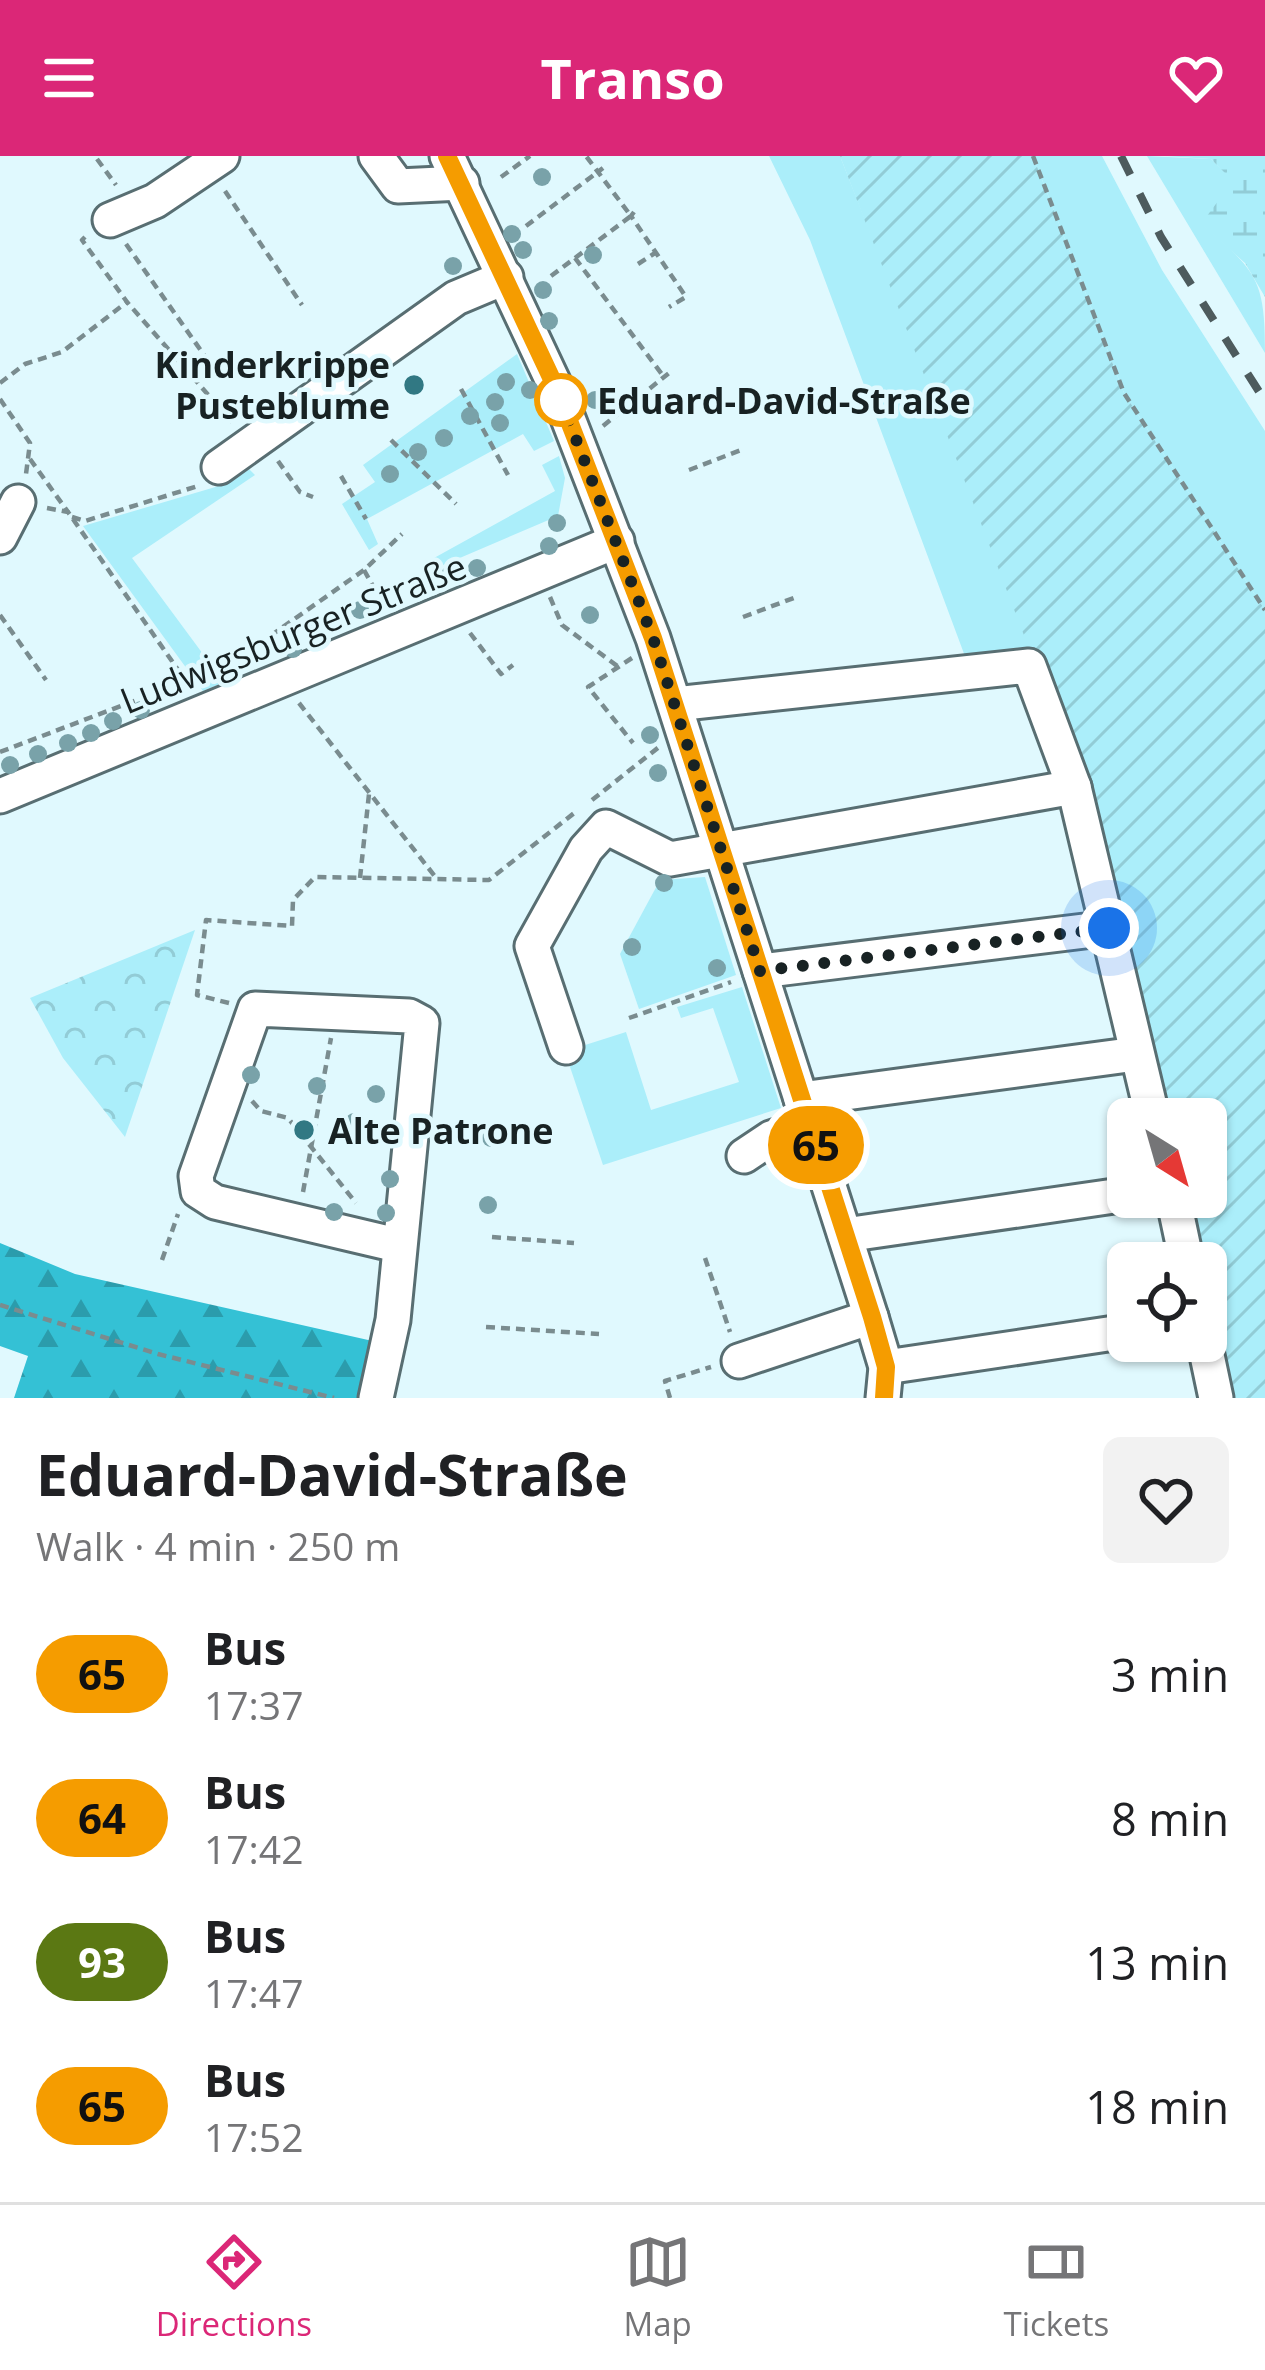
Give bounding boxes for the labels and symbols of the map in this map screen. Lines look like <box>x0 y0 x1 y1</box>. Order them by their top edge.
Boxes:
place label: Kinderkrippe Pusteblume <box>155 340 390 430</box>
marker: Kinderkrippe Pusteblume <box>401 372 427 398</box>
marker: Eduard-David-Straße <box>536 375 586 425</box>
place label: Eduard-David-Straße <box>597 376 971 425</box>
street label: Ludwigsburger Straße <box>113 541 473 725</box>
your location <box>1079 898 1139 958</box>
north arrow <box>1107 1098 1227 1218</box>
place label: Alte Patrone <box>328 1106 554 1155</box>
line badge: 65 <box>762 1106 870 1184</box>
marker: Alte Patrone <box>291 1117 317 1143</box>

